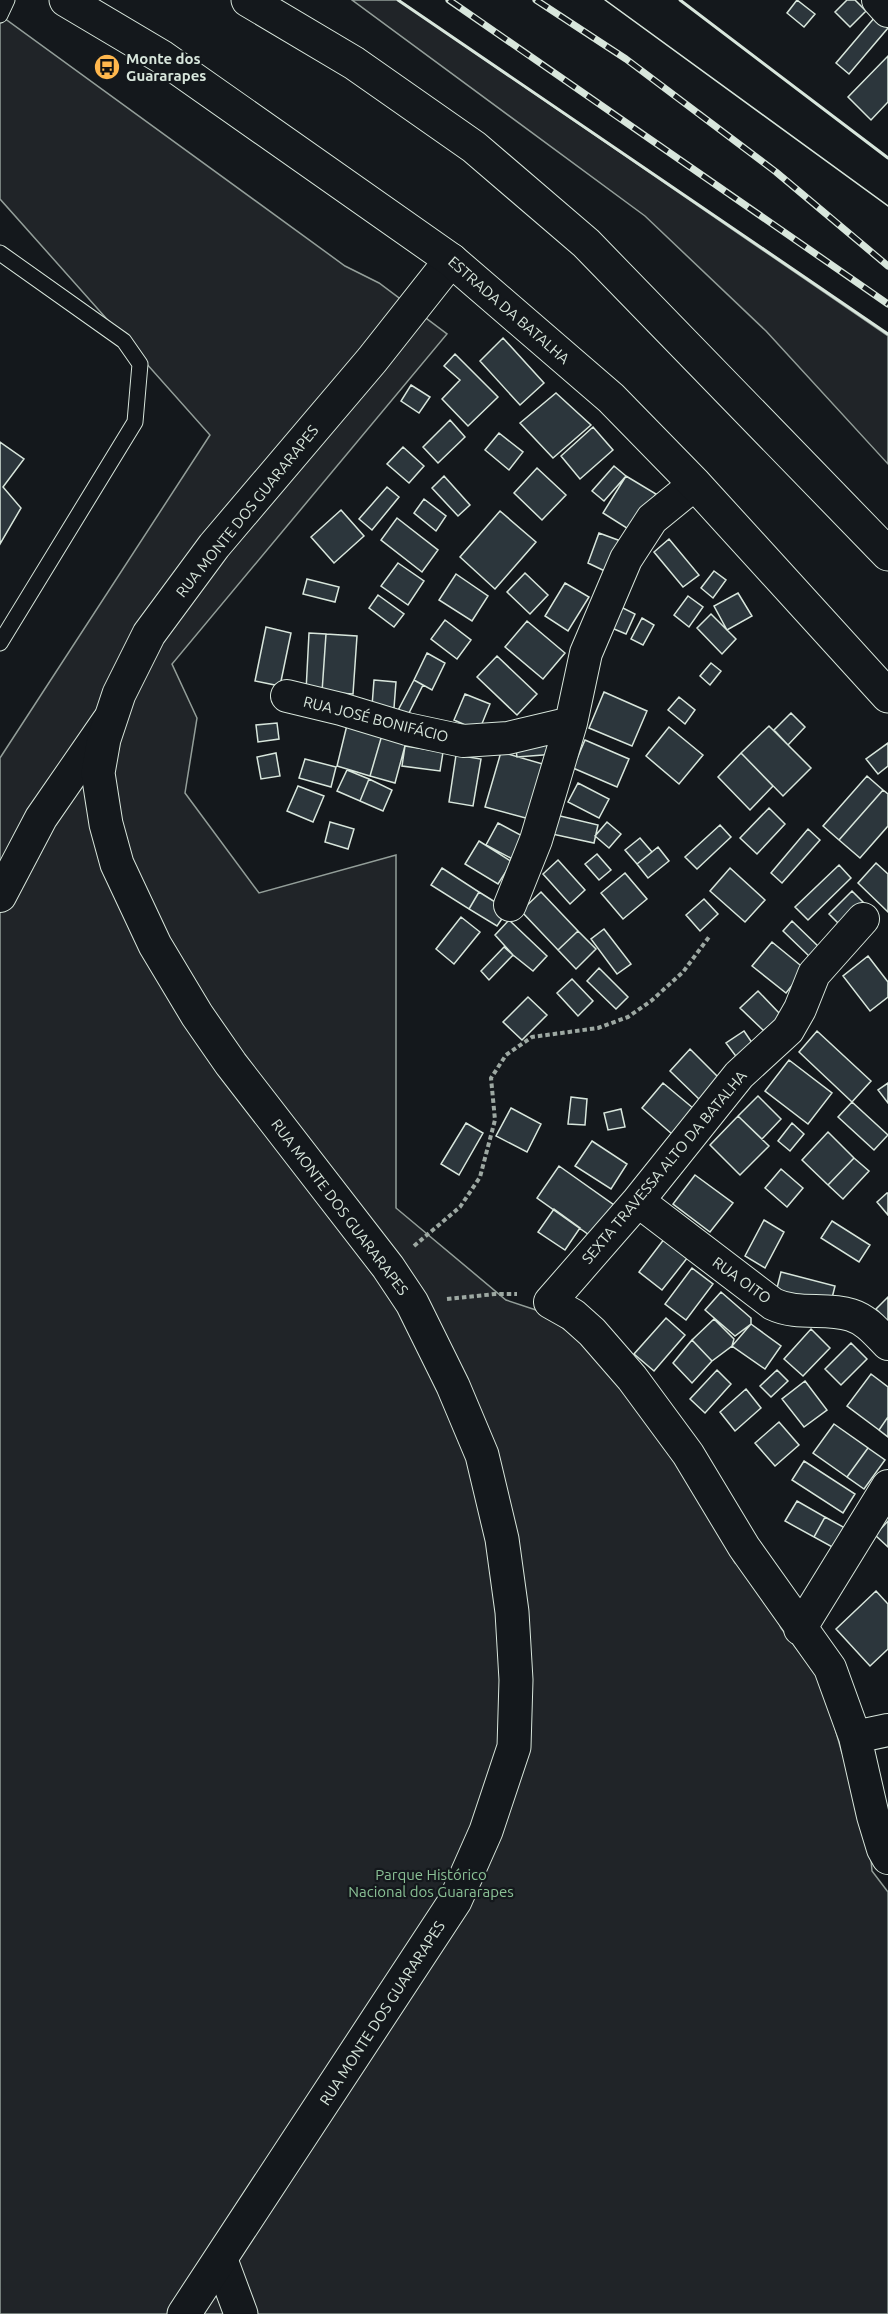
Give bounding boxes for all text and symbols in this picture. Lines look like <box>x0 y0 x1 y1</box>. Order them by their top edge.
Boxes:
place label: Monte dos Guararapes <box>126 50 206 84</box>
bus stop icon: Monte dos Guararapes <box>92 52 122 82</box>
street label: ESTRADA DA BATALHA <box>445 253 573 367</box>
street label: RUA MONTE DOS GUARARAPES <box>172 422 322 600</box>
street label: RUA JOSÉ BONIFÁCIO <box>302 693 450 745</box>
street label: SEXTA TRAVESSA ALTO DA BATALHA <box>578 1067 750 1267</box>
street label: RUA MONTE DOS GUARARAPES <box>268 1116 412 1299</box>
street label: RUA OITO <box>710 1253 774 1307</box>
park label: Parque Histórico Nacional dos Guararapes <box>348 1866 514 1900</box>
street label: RUA MONTE DOS GUARARAPES <box>316 1918 448 2108</box>

